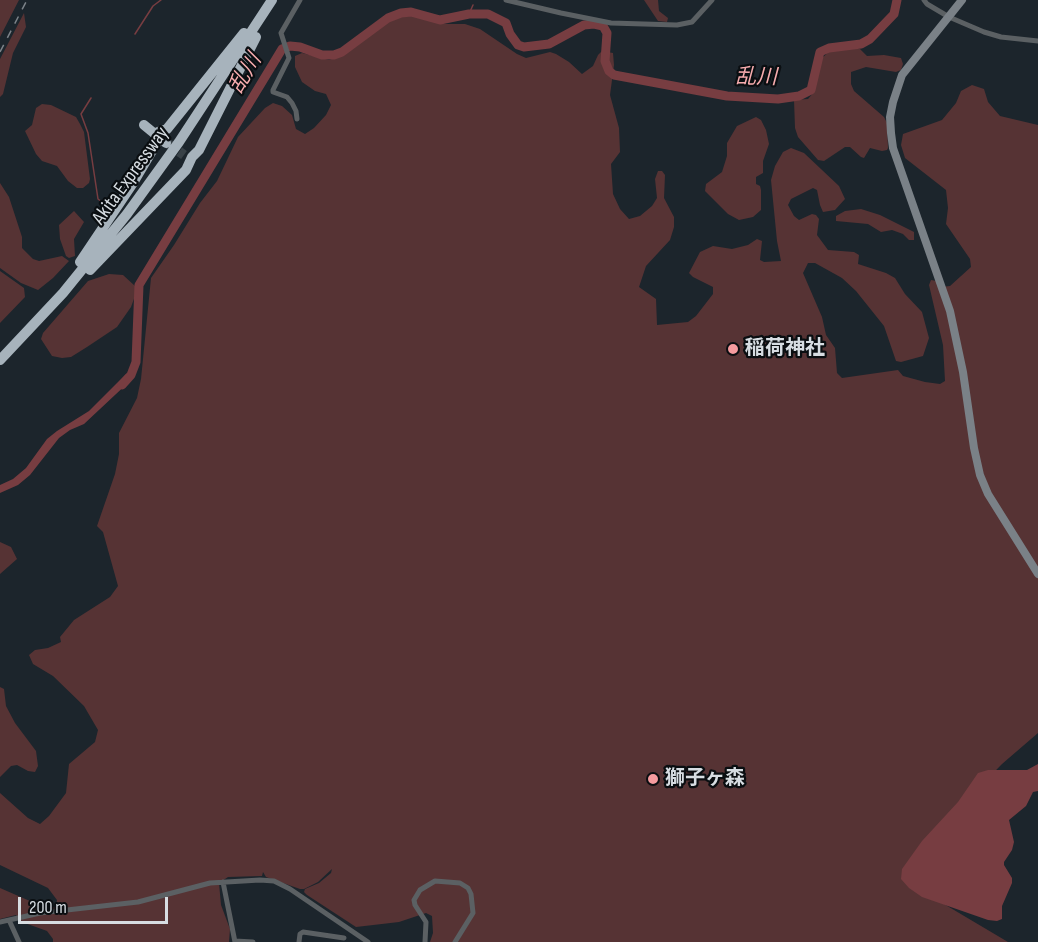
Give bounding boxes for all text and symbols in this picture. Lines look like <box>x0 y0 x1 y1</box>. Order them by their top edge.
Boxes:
water label: 乱川 <box>224 50 268 98</box>
water label: 乱川 <box>735 65 777 91</box>
street label: Akita Expressway <box>88 122 174 230</box>
place label: 稲荷神社 <box>745 337 825 361</box>
marker: 稲荷神社 <box>726 342 740 356</box>
place label: 獅子ヶ森 <box>665 767 745 791</box>
marker: 獅子ヶ森 <box>646 772 660 786</box>
scale bar <box>21 885 171 923</box>
text: 200 m <box>29 897 67 918</box>

